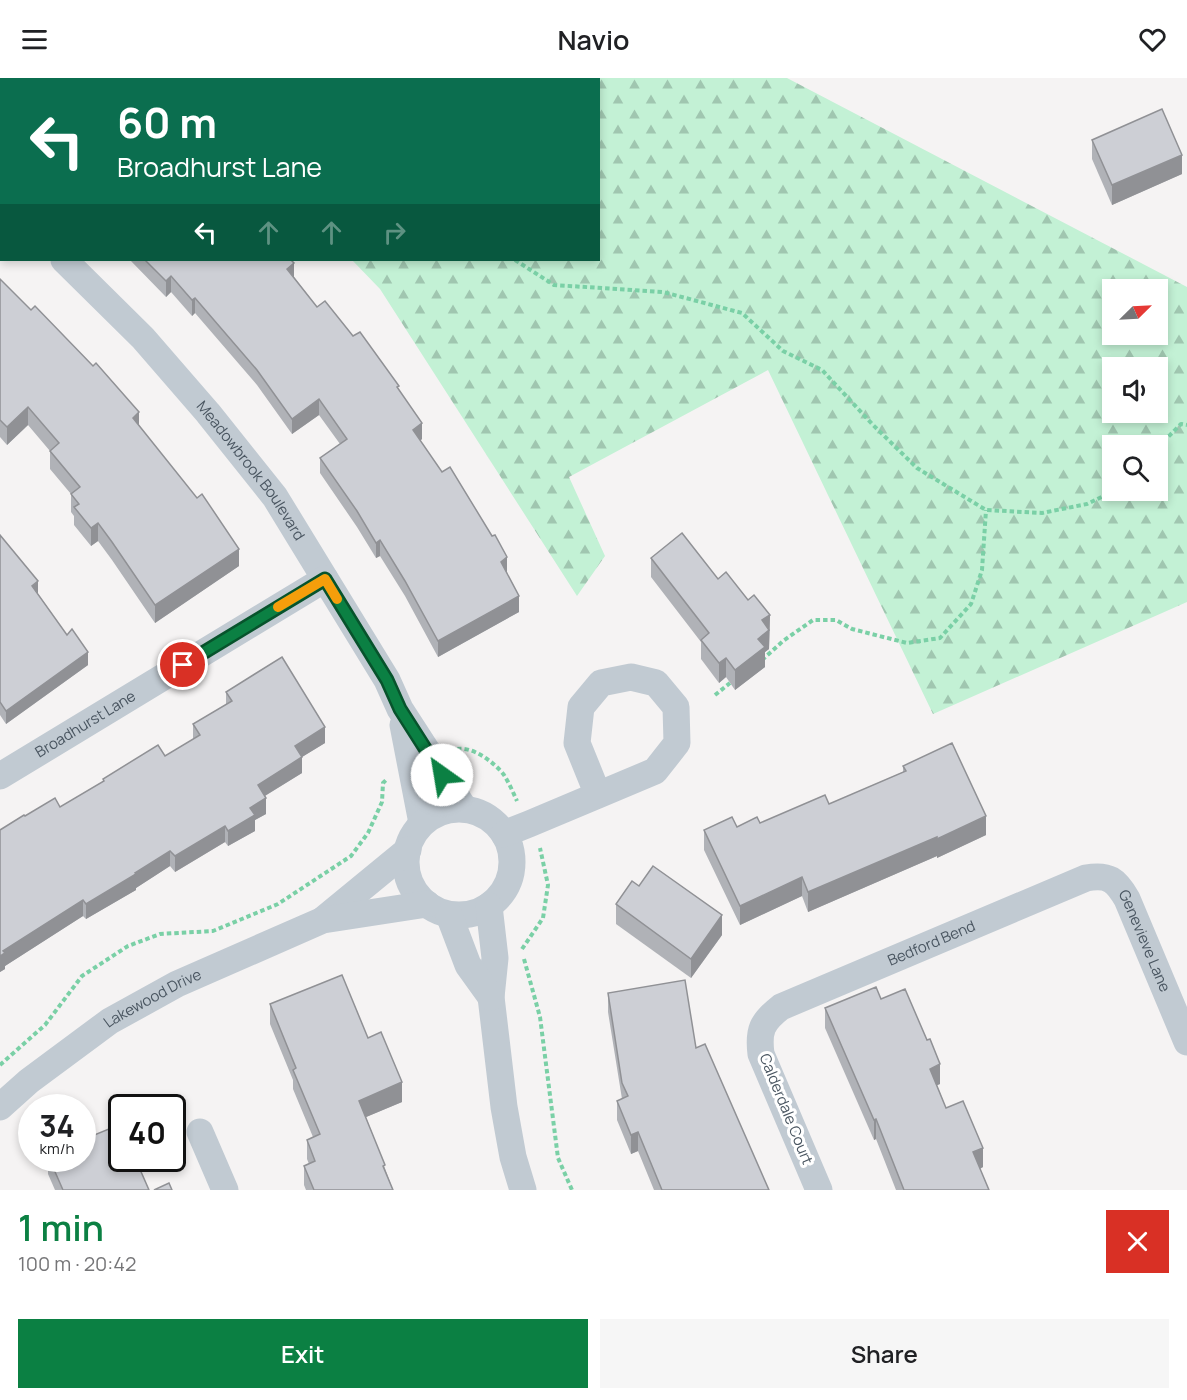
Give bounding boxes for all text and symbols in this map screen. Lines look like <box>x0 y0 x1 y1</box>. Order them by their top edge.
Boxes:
text: Navio <box>557 21 630 58</box>
icon: menu <box>18 23 51 56</box>
icon: heart <box>1136 23 1169 56</box>
text: 60 m <box>117 93 217 151</box>
icon: left <box>18 102 96 180</box>
text: Broadhurst Lane <box>117 148 322 185</box>
icon: left <box>189 216 222 249</box>
icon: ahead <box>252 216 285 249</box>
icon: ahead <box>315 216 348 249</box>
icon: right <box>378 216 411 249</box>
north arrow <box>1102 279 1168 345</box>
map controls <box>1102 279 1168 501</box>
button: sound <box>1102 357 1168 423</box>
street label: Meadowbrook Boulevard <box>192 396 310 544</box>
button: search <box>1102 435 1168 501</box>
pin <box>157 639 208 690</box>
icon: arrive <box>166 648 199 681</box>
street label: Broadhurst Lane <box>31 685 140 762</box>
position arrow <box>410 743 474 807</box>
street label: Genevieve Lane <box>1114 886 1176 995</box>
street label: Bedford Bend <box>884 915 978 971</box>
street label: Lakewood Drive <box>99 964 205 1032</box>
street label: Calderdale Court <box>755 1050 818 1167</box>
speed limit sign: 40 <box>108 1094 186 1172</box>
text: 34 <box>39 1105 75 1146</box>
text: km/h <box>40 1138 74 1159</box>
text: 1 min <box>18 1203 104 1252</box>
button: close <box>1106 1210 1169 1273</box>
text: 100 m · 20:42 <box>18 1250 136 1277</box>
button: Exit <box>18 1319 588 1388</box>
button: Share <box>600 1319 1169 1388</box>

